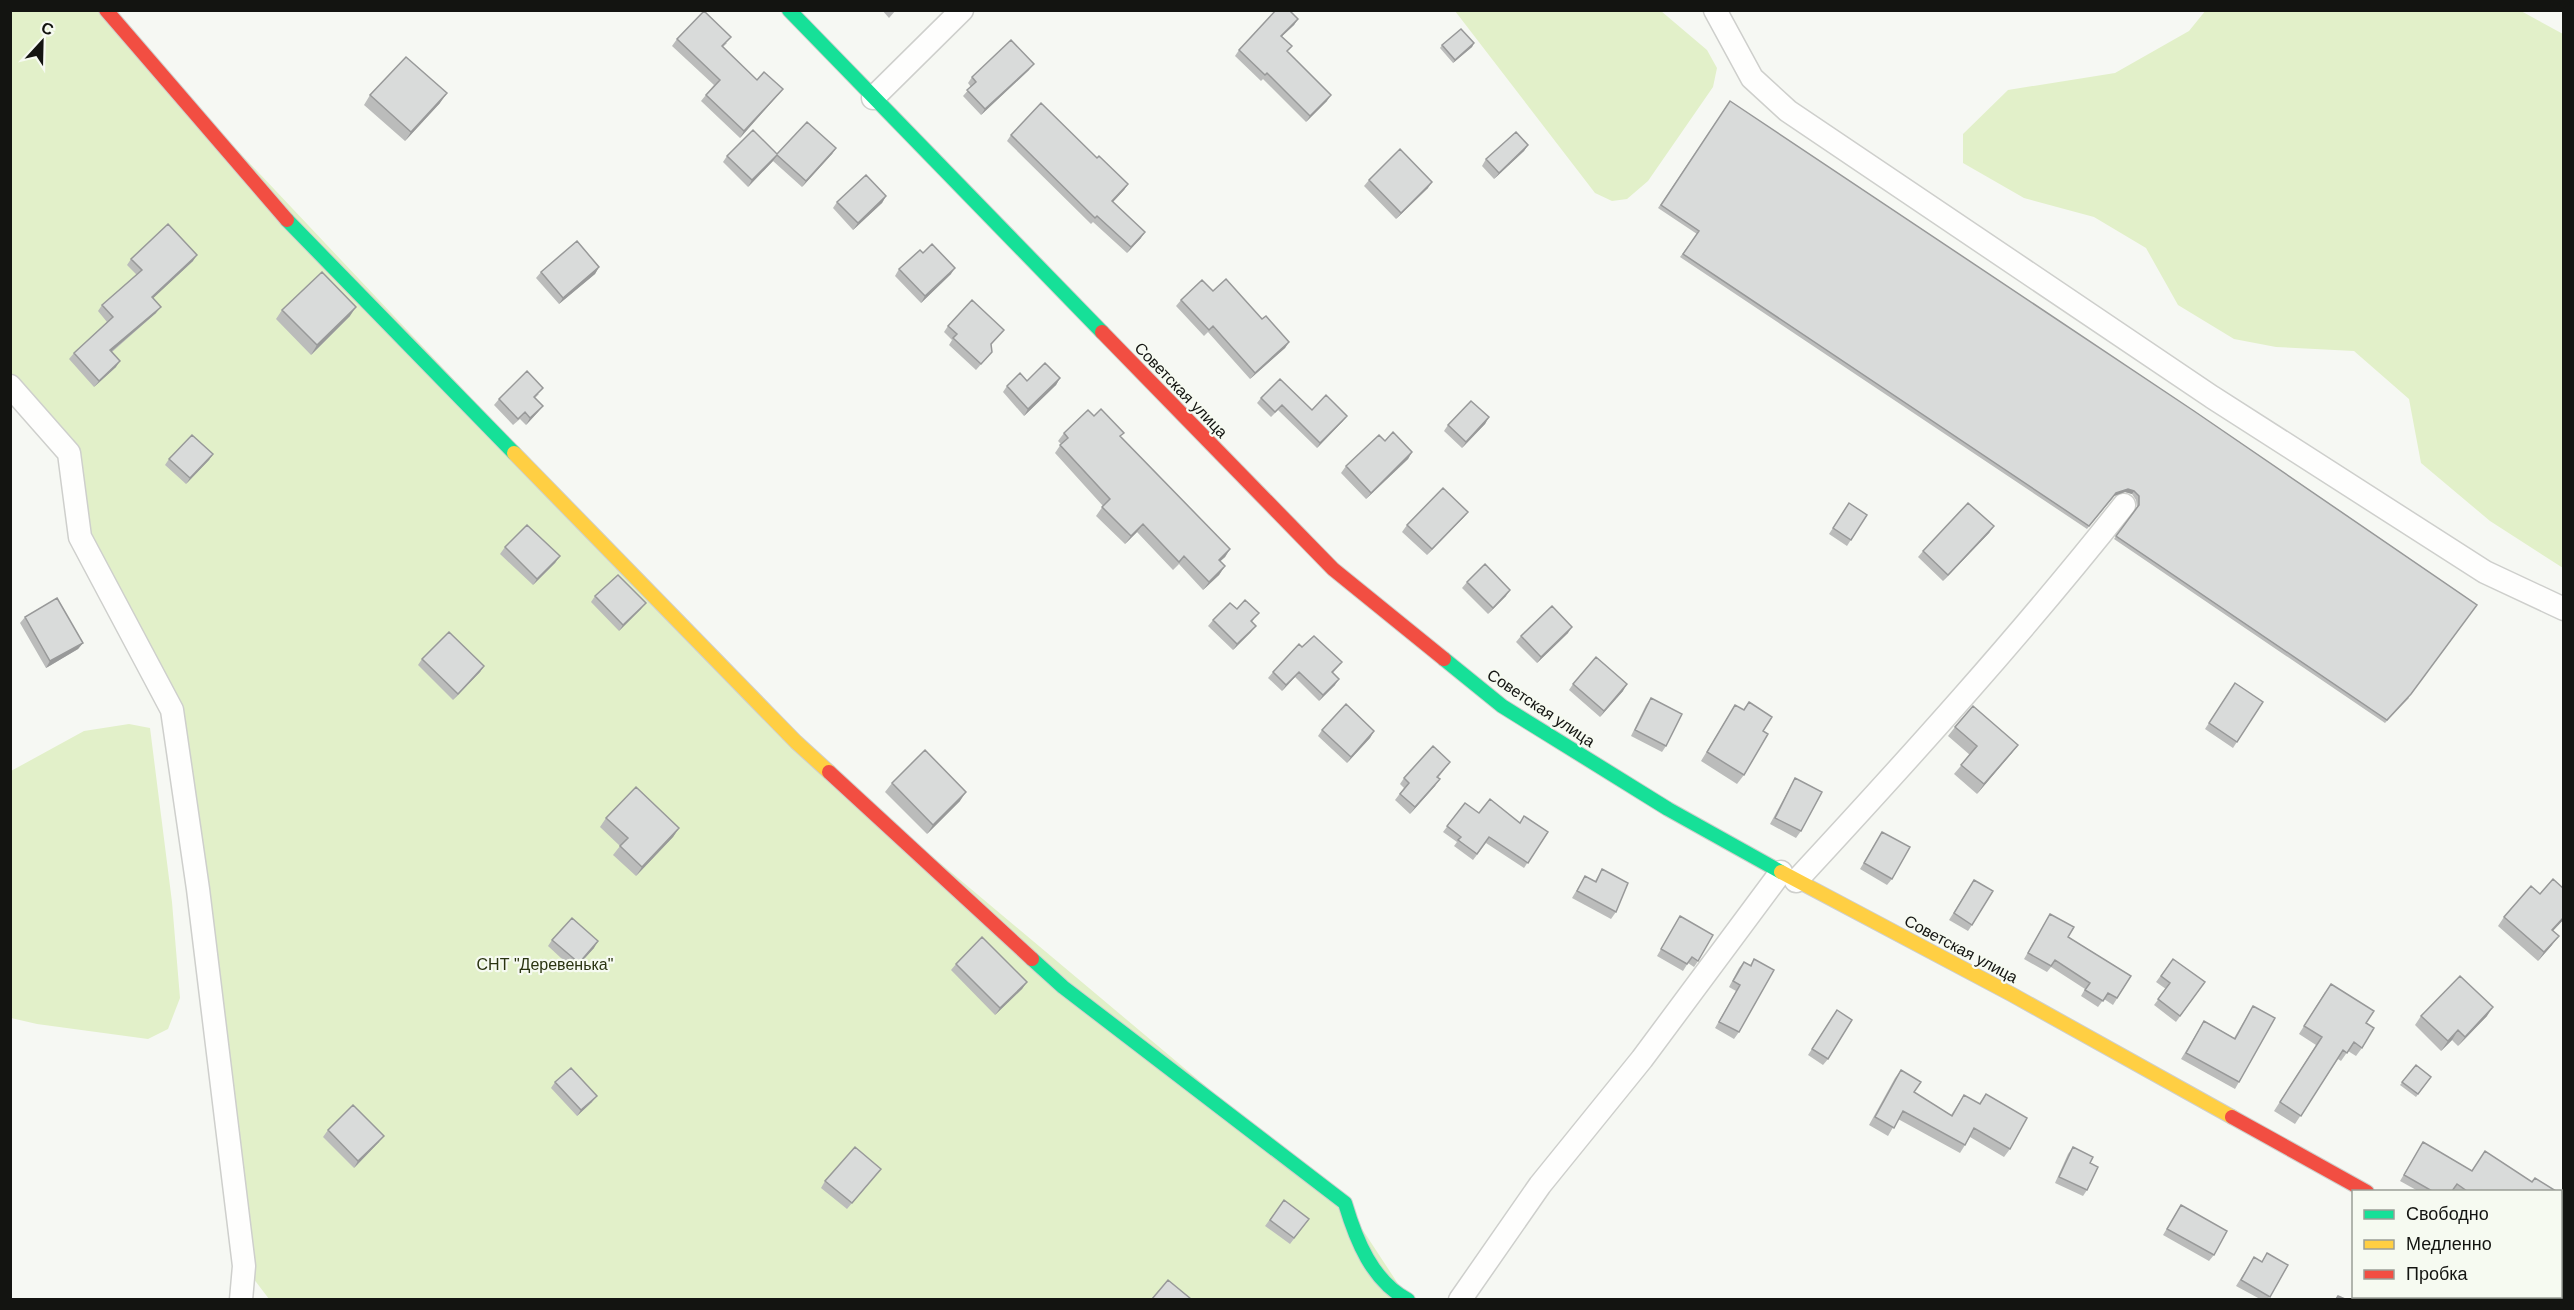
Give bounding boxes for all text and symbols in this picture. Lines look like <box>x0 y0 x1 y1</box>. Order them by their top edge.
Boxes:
north arrow <box>12 12 72 72</box>
text: С <box>39 19 56 39</box>
street label: Советская улица <box>1131 339 1231 441</box>
street label: Советская улица <box>1484 666 1598 750</box>
street label: Советская улица <box>1902 912 2021 986</box>
park label: СНТ "Деревенька" <box>477 956 613 973</box>
legend <box>2352 1190 2562 1298</box>
text: Свободно <box>2406 1204 2489 1224</box>
text: Медленно <box>2406 1234 2492 1254</box>
text: Пробка <box>2406 1264 2469 1284</box>

